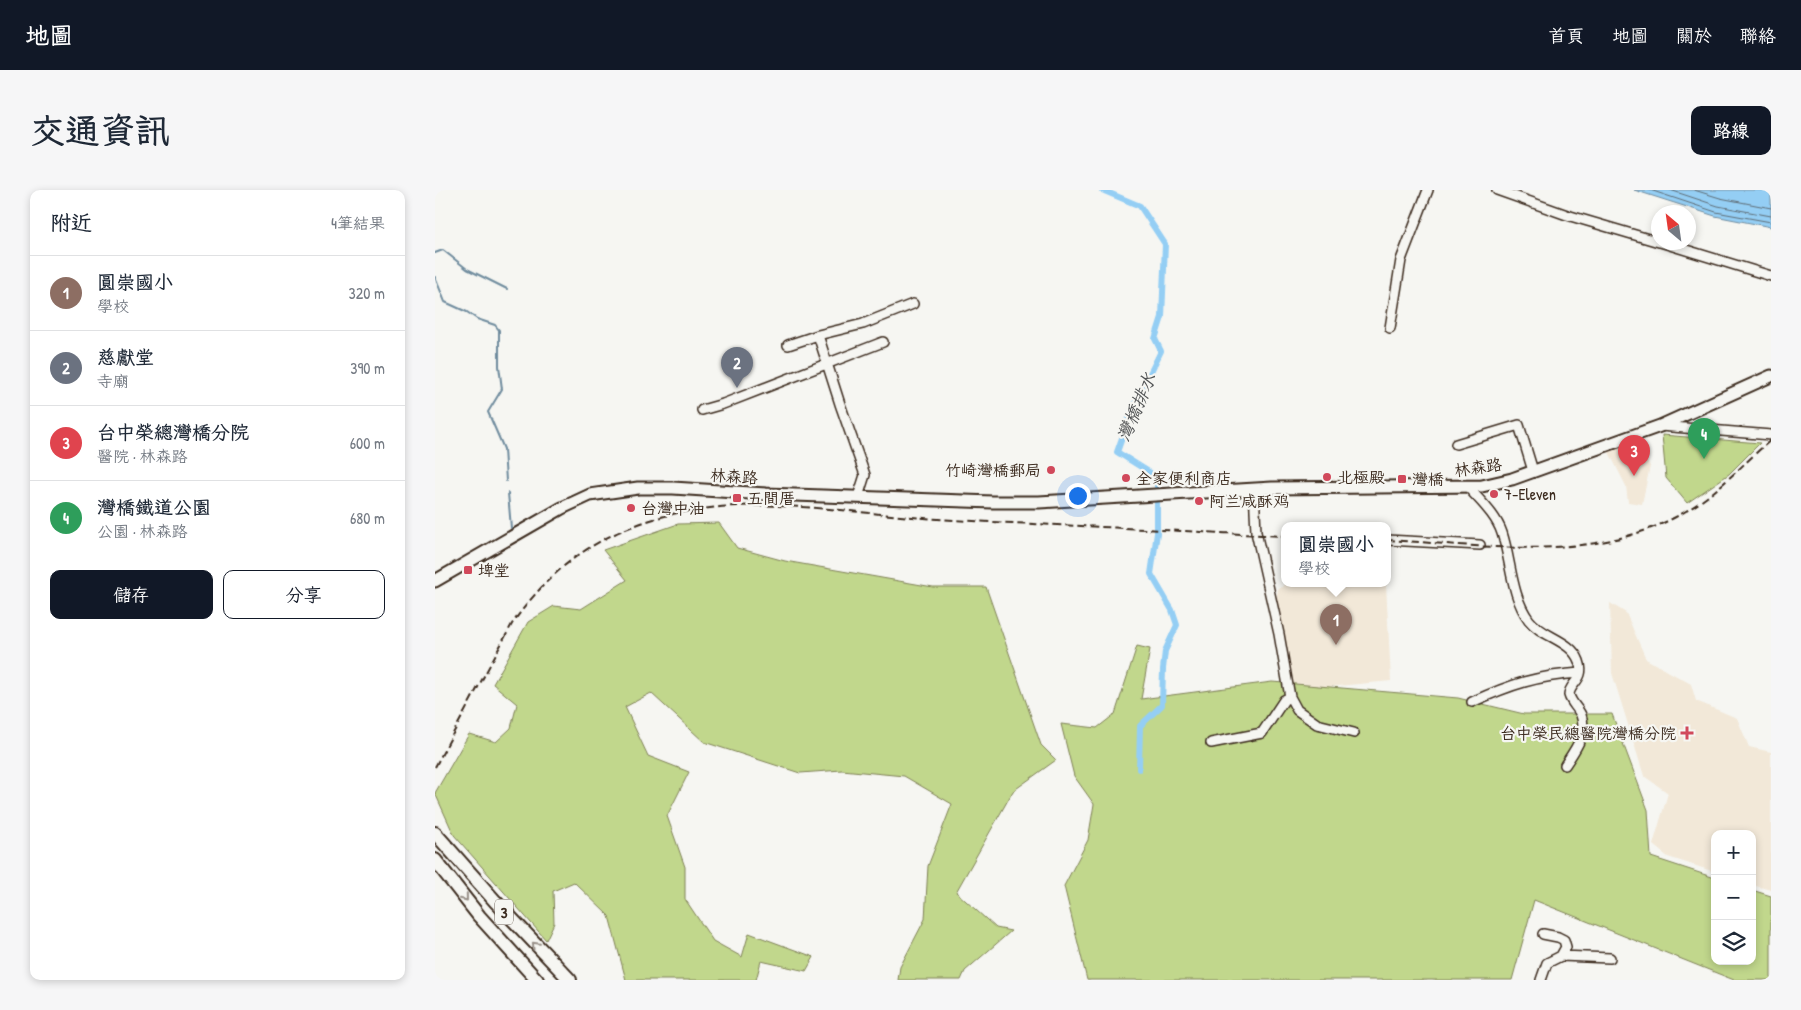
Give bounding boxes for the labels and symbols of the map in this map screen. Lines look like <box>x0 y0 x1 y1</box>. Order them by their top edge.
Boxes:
north arrow <box>1651 205 1696 250</box>
pin: 2 <box>721 347 753 388</box>
water label: 灣橋排水 <box>1110 368 1162 445</box>
pin: 4 <box>1688 418 1720 459</box>
pin: 3 <box>1618 435 1650 476</box>
street label: 林森路 <box>1453 453 1503 481</box>
place label: 竹崎灣橋郵局 <box>945 459 1041 481</box>
street label: 林森路 <box>709 463 759 489</box>
marker: 竹崎灣橋郵局 <box>1045 464 1057 476</box>
place label: 北極殿 <box>1337 466 1385 488</box>
place label: 全家便利商店 <box>1136 467 1232 489</box>
place label: 灣橋 <box>1412 468 1444 490</box>
marker: 北極殿 <box>1321 471 1333 483</box>
marker: 全家便利商店 <box>1120 472 1132 484</box>
marker: 灣橋 <box>1396 473 1408 485</box>
your location <box>1065 483 1091 509</box>
place label: 7-Eleven <box>1504 483 1556 505</box>
place label: 五間厝 <box>747 487 795 509</box>
marker: 7-Eleven <box>1488 488 1500 500</box>
place label: 阿兰咸酥鸡 <box>1209 490 1289 512</box>
marker: 五間厝 <box>731 492 743 504</box>
marker: 阿兰咸酥鸡 <box>1193 495 1205 507</box>
place label: 台灣中油 <box>641 497 705 519</box>
marker: 台灣中油 <box>625 502 637 514</box>
place label: 埤堂 <box>478 559 510 581</box>
marker: 埤堂 <box>462 564 474 576</box>
pin: 1 <box>1320 604 1352 645</box>
place label: 台中榮民總醫院灣橋分院 <box>1500 722 1676 744</box>
marker: 台中榮民總醫院灣橋分院 <box>1680 726 1694 740</box>
one-way arrow <box>460 892 468 901</box>
road number: 3 <box>495 900 513 924</box>
one-way arrow <box>532 942 541 951</box>

